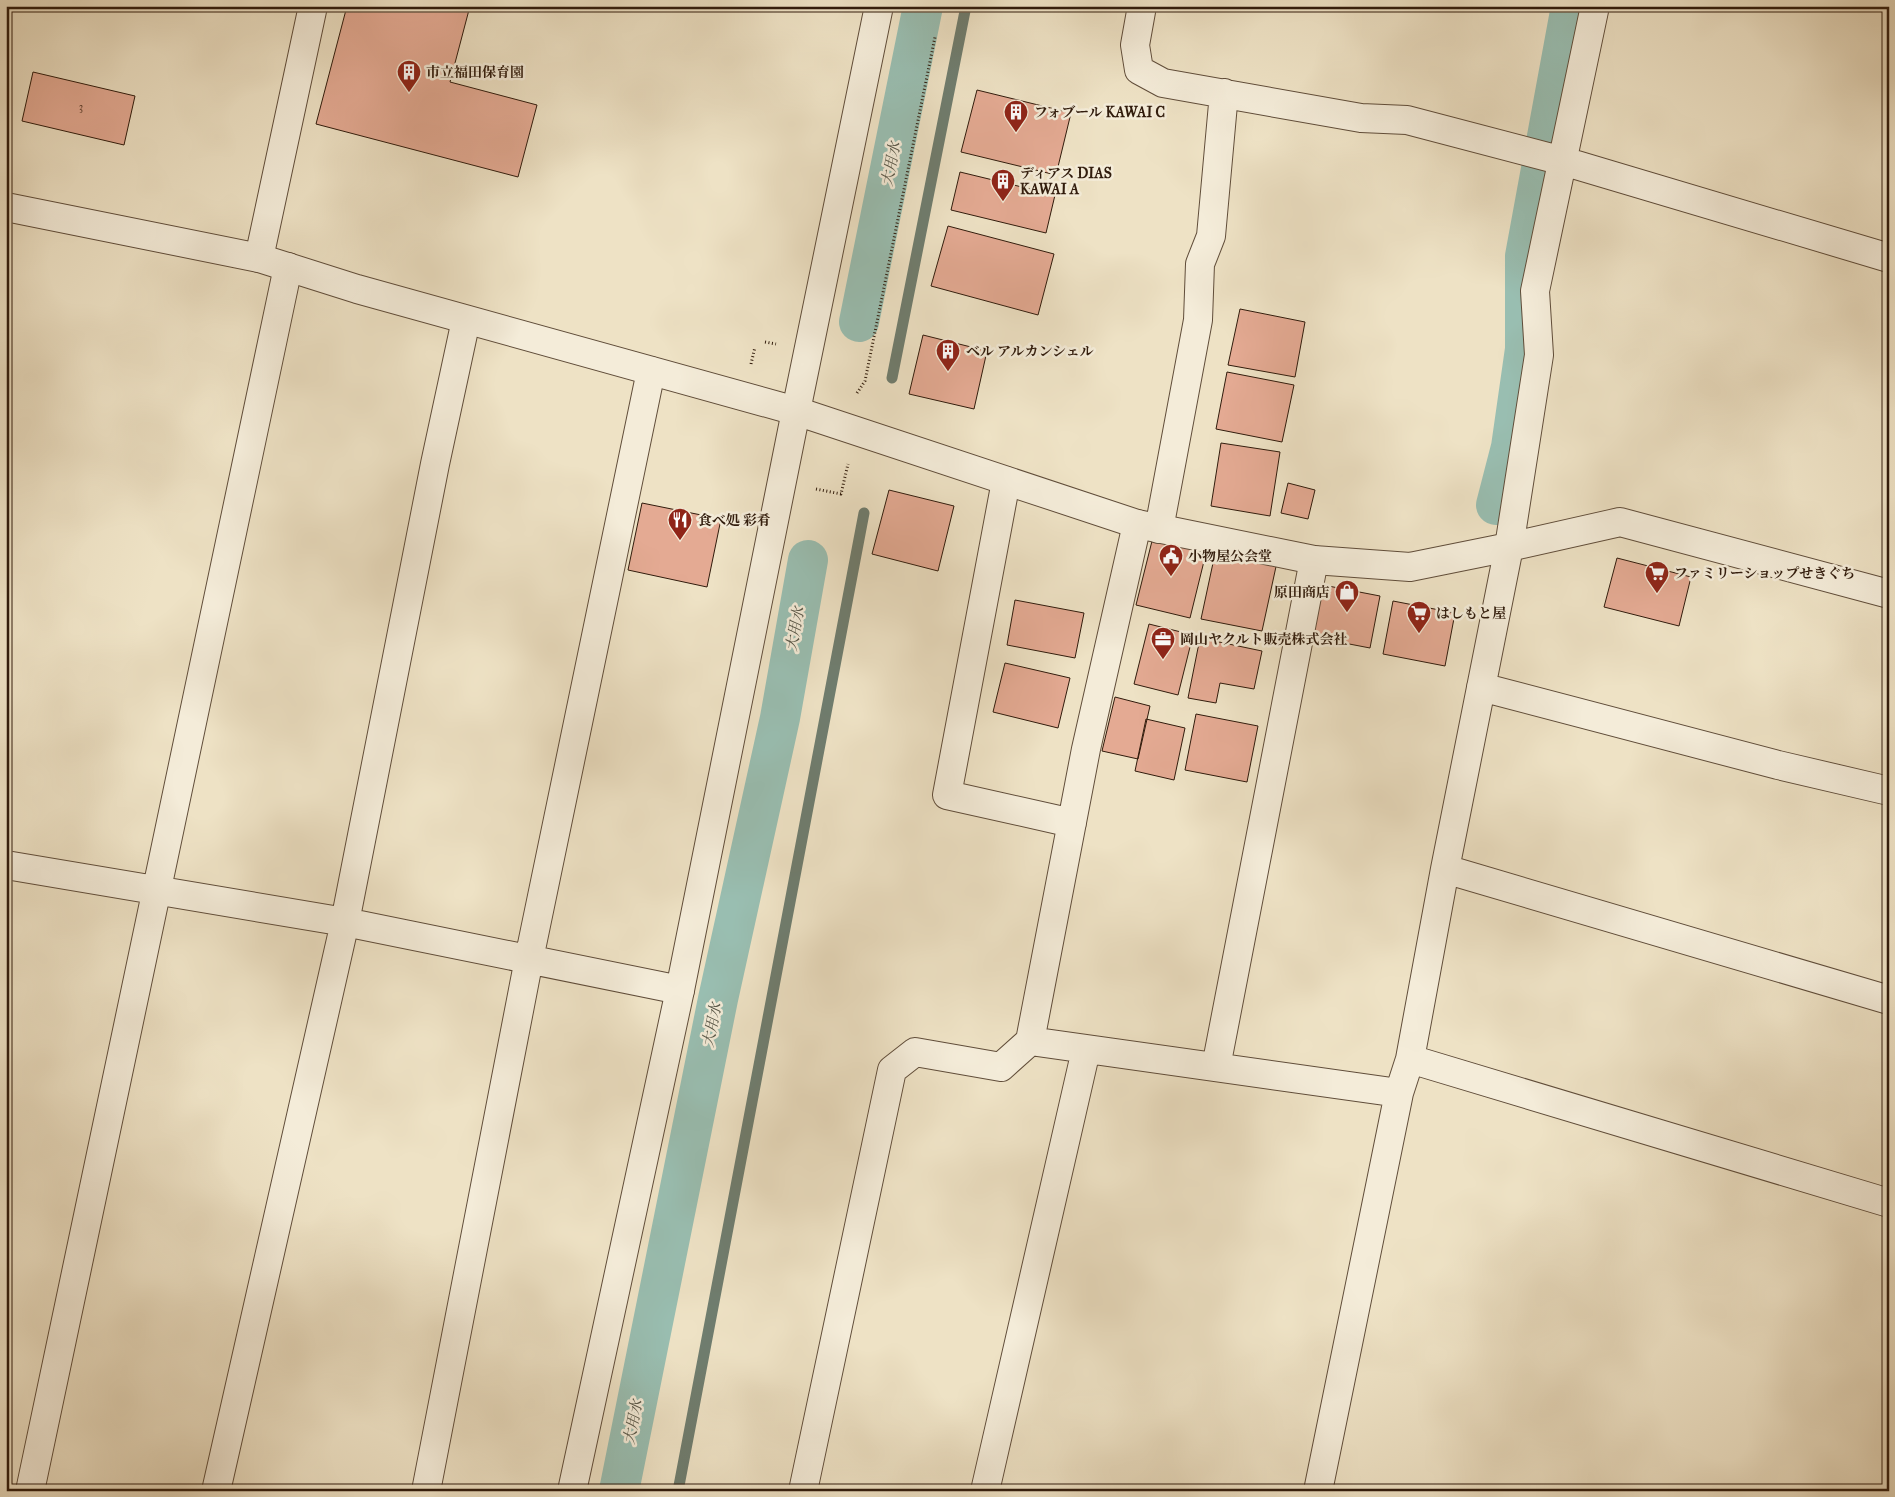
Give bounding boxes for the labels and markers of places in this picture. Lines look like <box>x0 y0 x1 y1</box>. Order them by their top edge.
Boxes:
building icon: 市立福田保育園 <box>396 59 422 93</box>
place label: 市立福田保育園 <box>426 64 524 81</box>
building icon: フォブール KAWAI C <box>1003 99 1029 133</box>
place label: フォブール KAWAI C <box>1034 104 1165 121</box>
place label: ディアス DIAS KAWAI A <box>1020 165 1112 198</box>
building icon: ディアス DIAS KAWAI A <box>990 168 1016 202</box>
building icon: ベル アルカンシェル <box>935 338 961 372</box>
place label: ベル アルカンシェル <box>966 343 1094 360</box>
restaurant icon: 食べ処 彩肴 <box>667 507 693 541</box>
place label: 食べ処 彩肴 <box>698 512 771 529</box>
public building icon: 小物屋公会堂 <box>1158 543 1184 577</box>
place label: 小物屋公会堂 <box>1188 548 1272 565</box>
supermarket icon: ファミリーショップせきぐち <box>1644 560 1670 594</box>
place label: ファミリーショップせきぐち <box>1674 565 1855 582</box>
shop icon: 原田商店 <box>1334 579 1360 613</box>
place label: 原田商店 <box>1274 584 1330 601</box>
supermarket icon: はしもと屋 <box>1406 600 1432 634</box>
place label: はしもと屋 <box>1436 605 1506 622</box>
office icon: 岡山ヤクルト販売株式会社 <box>1150 626 1176 660</box>
place label: 岡山ヤクルト販売株式会社 <box>1180 631 1348 648</box>

